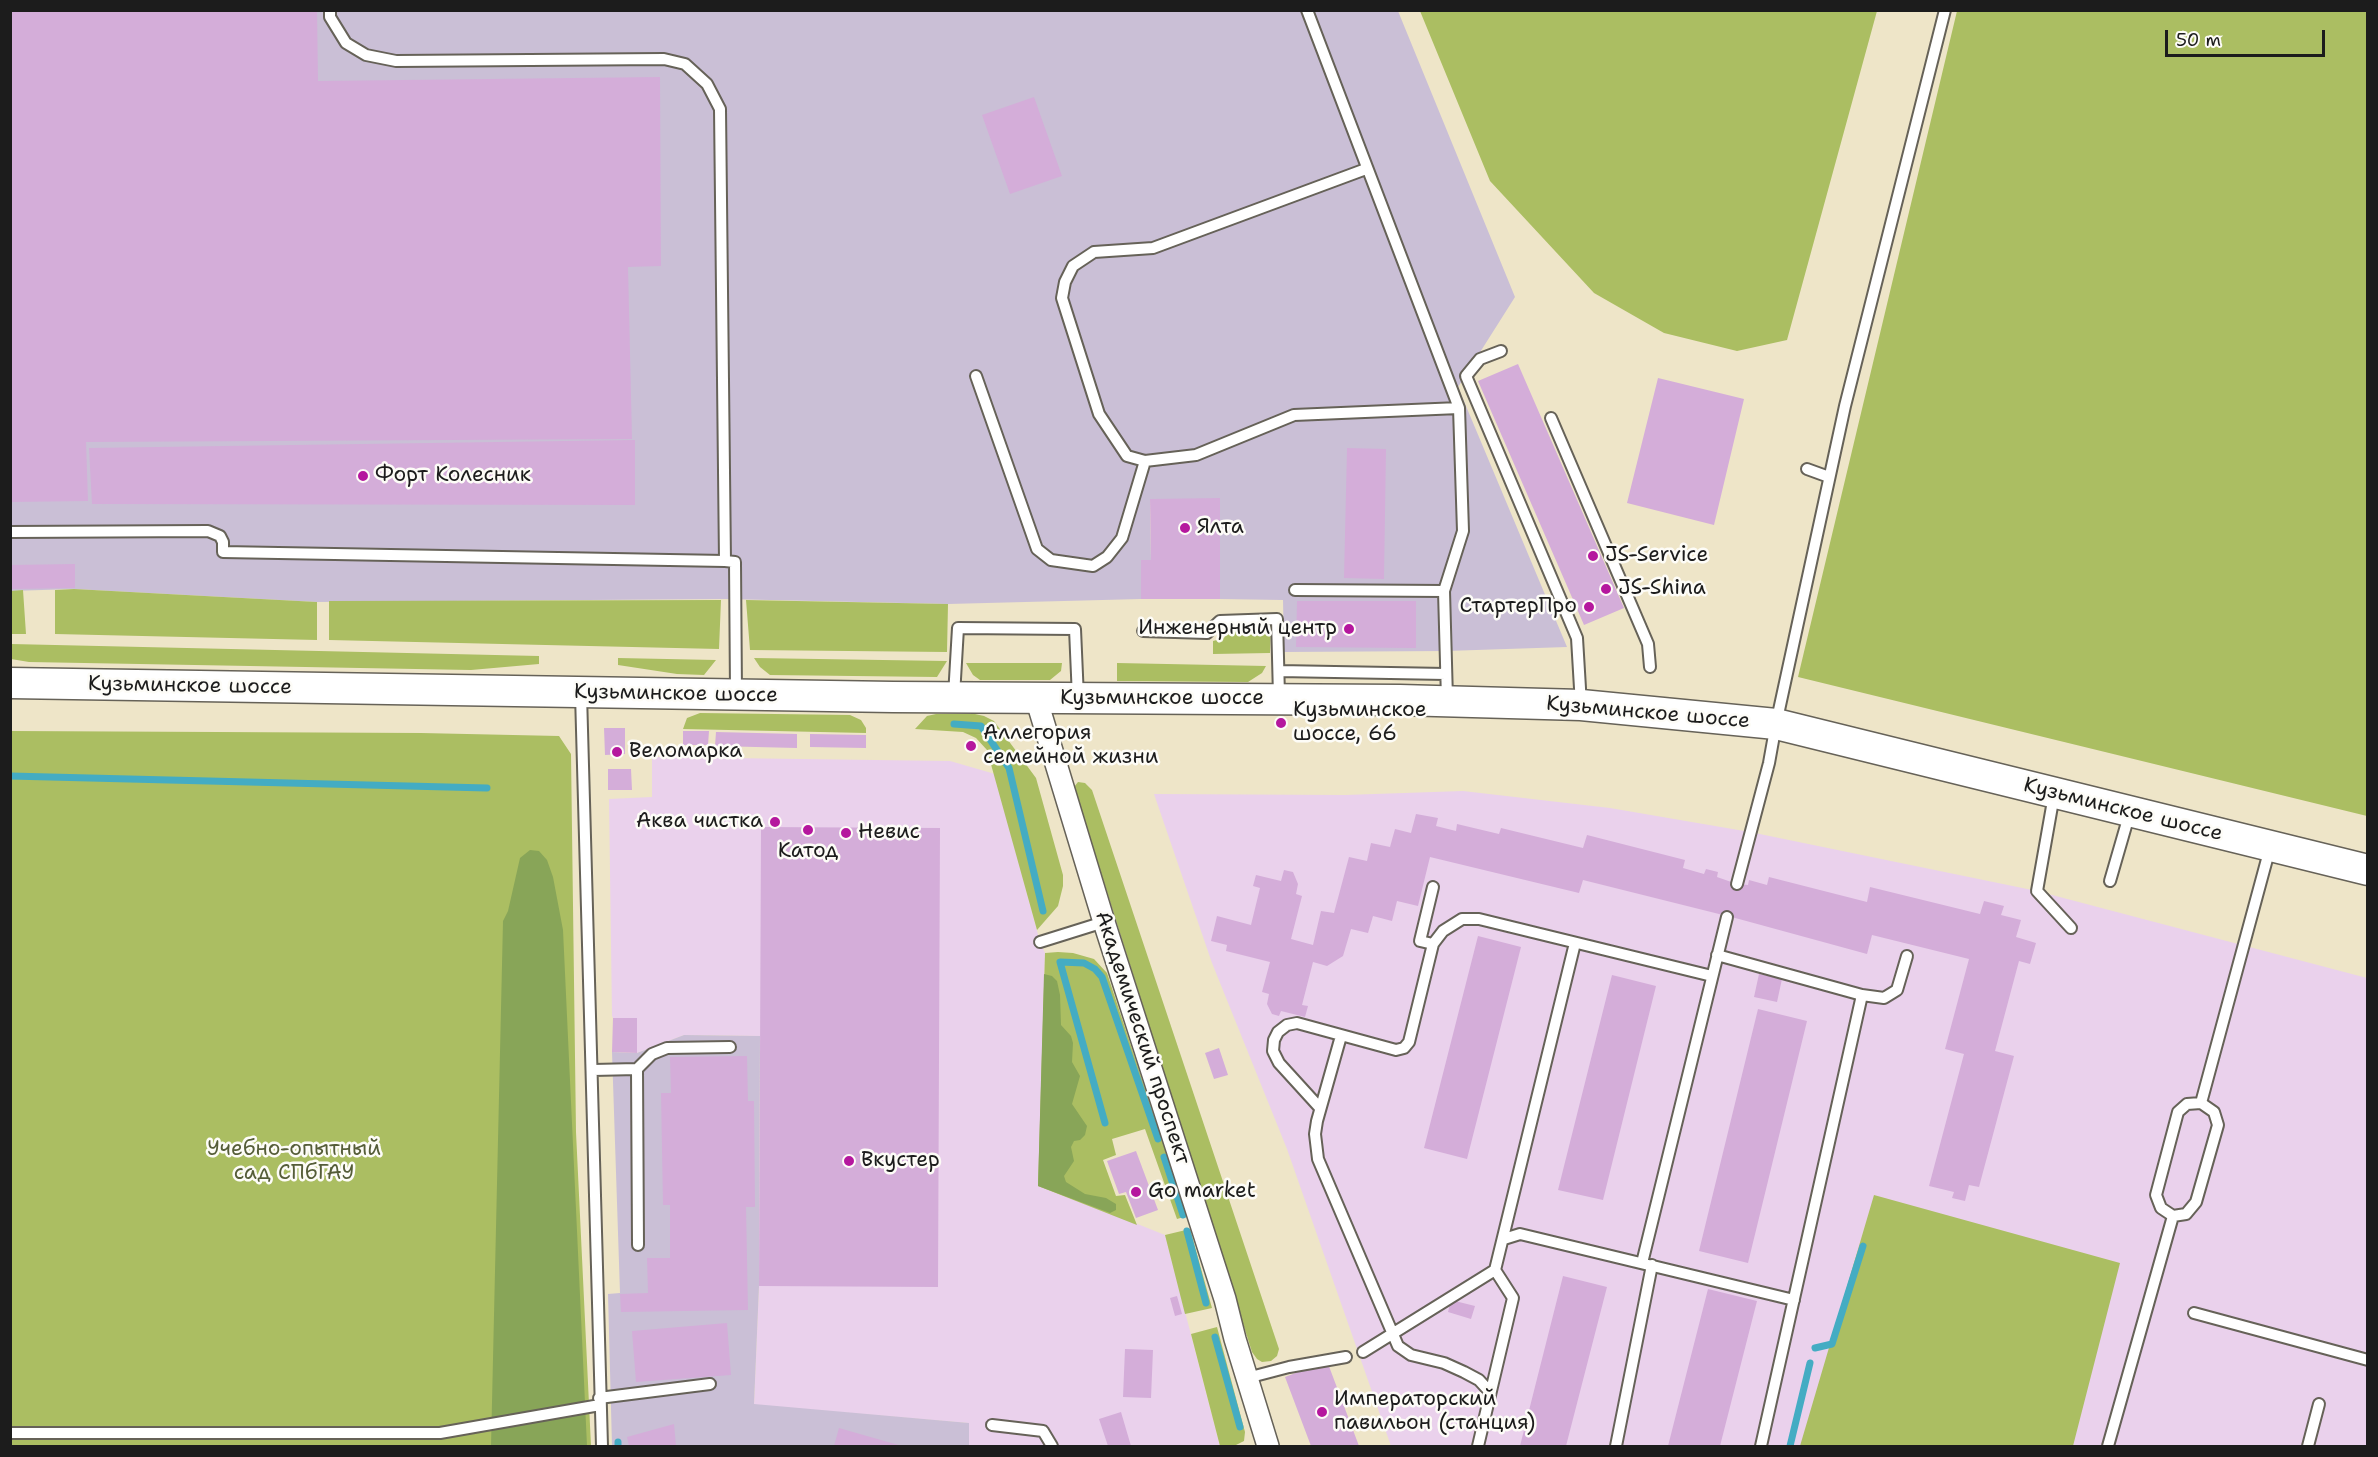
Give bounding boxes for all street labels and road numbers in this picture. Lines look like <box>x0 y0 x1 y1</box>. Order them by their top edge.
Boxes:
street label: Кузьминское шоссе <box>88 672 292 700</box>
street label: Кузьминское шоссе <box>574 680 778 708</box>
street label: Кузьминское шоссе <box>1060 686 1264 712</box>
street label: Кузьминское шоссе <box>1545 692 1751 734</box>
street label: Кузьминское шоссе <box>2021 773 2225 847</box>
street label: Академический проспект <box>1089 908 1195 1168</box>

